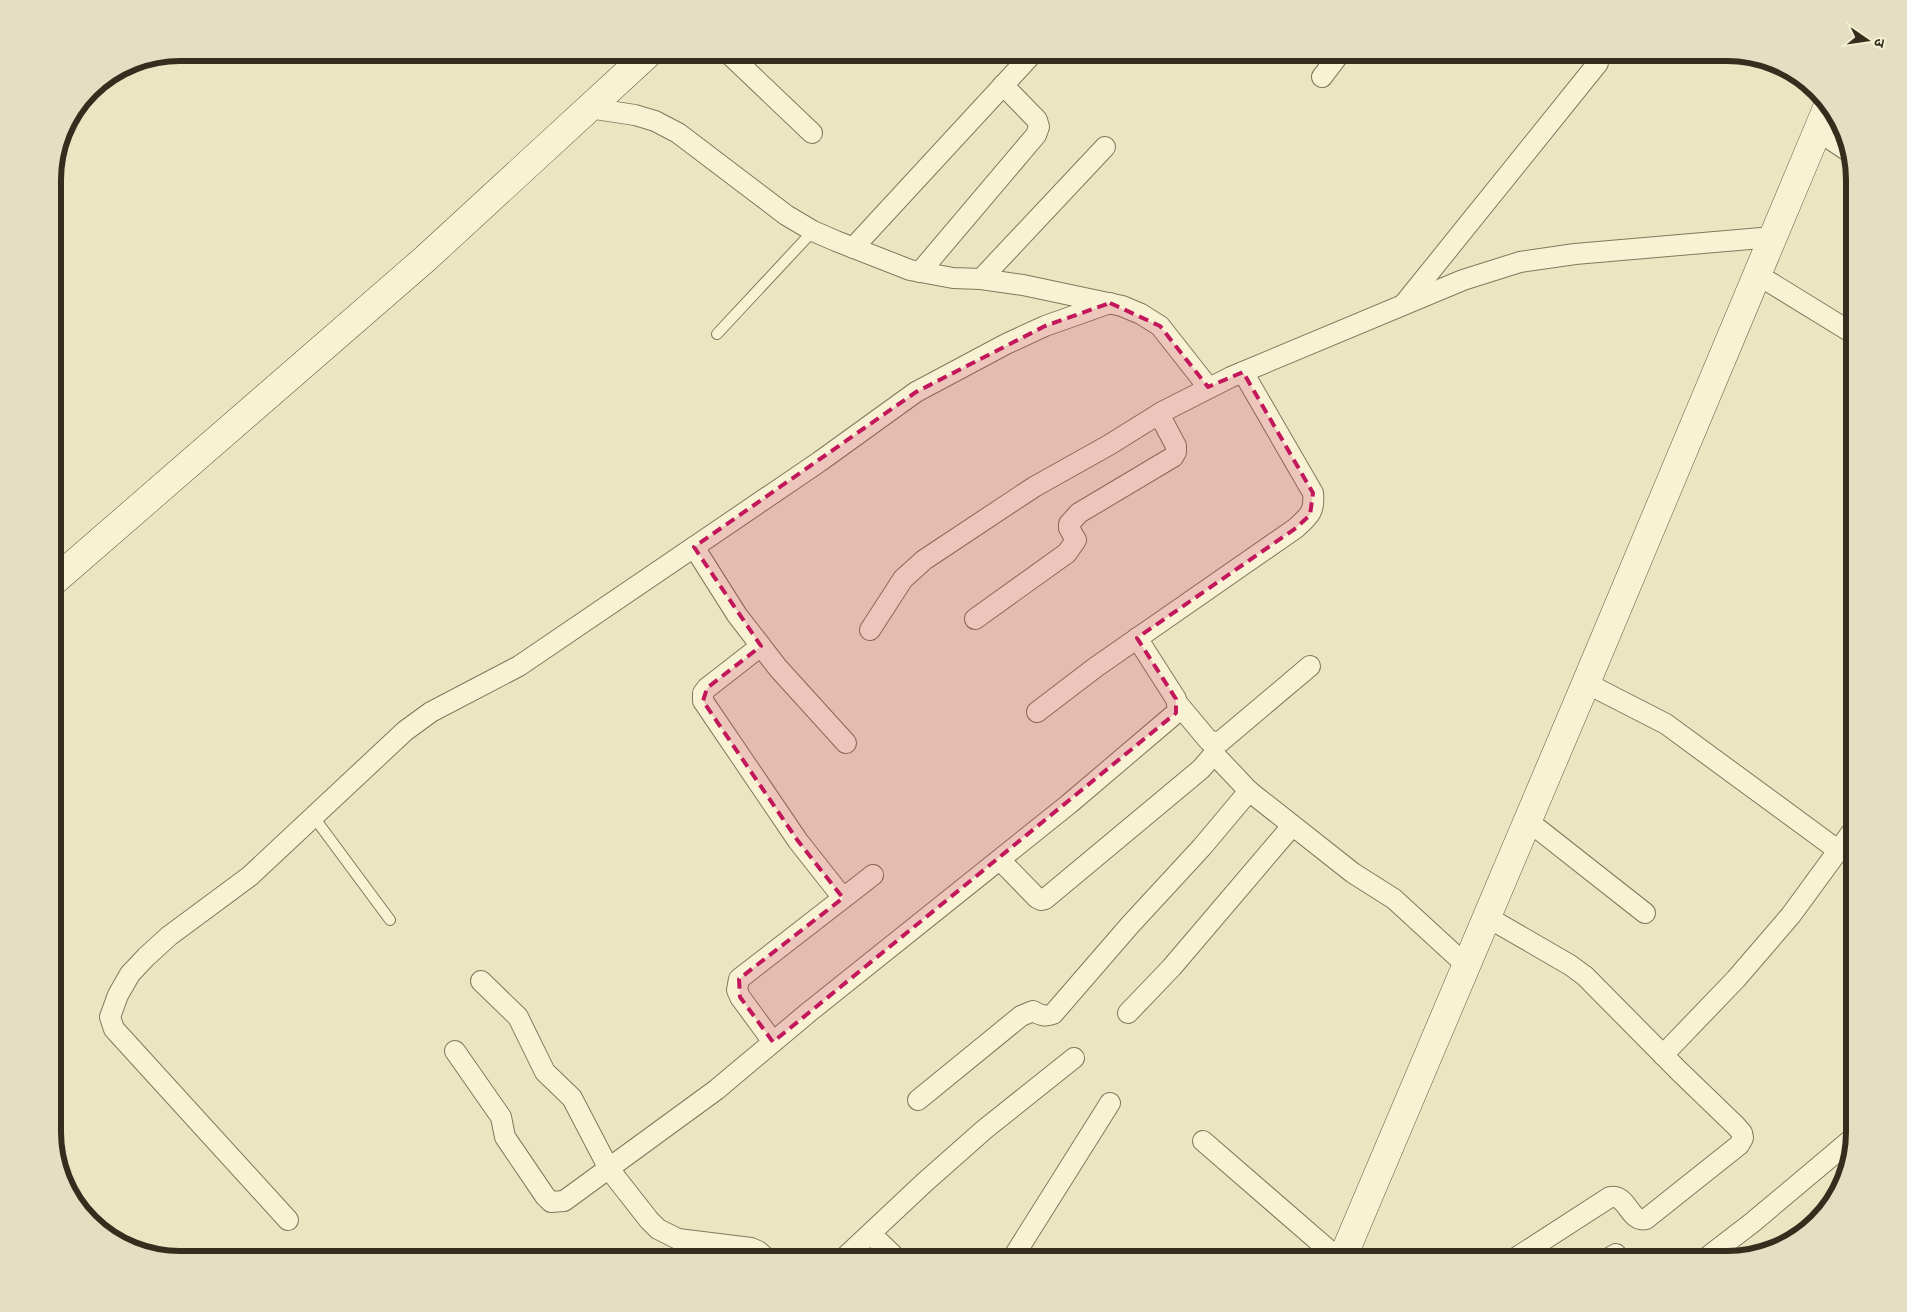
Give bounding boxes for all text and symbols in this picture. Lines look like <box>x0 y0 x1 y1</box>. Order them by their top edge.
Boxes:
north arrow <box>1842 15 1892 65</box>
text: उ <box>1869 37 1890 50</box>

